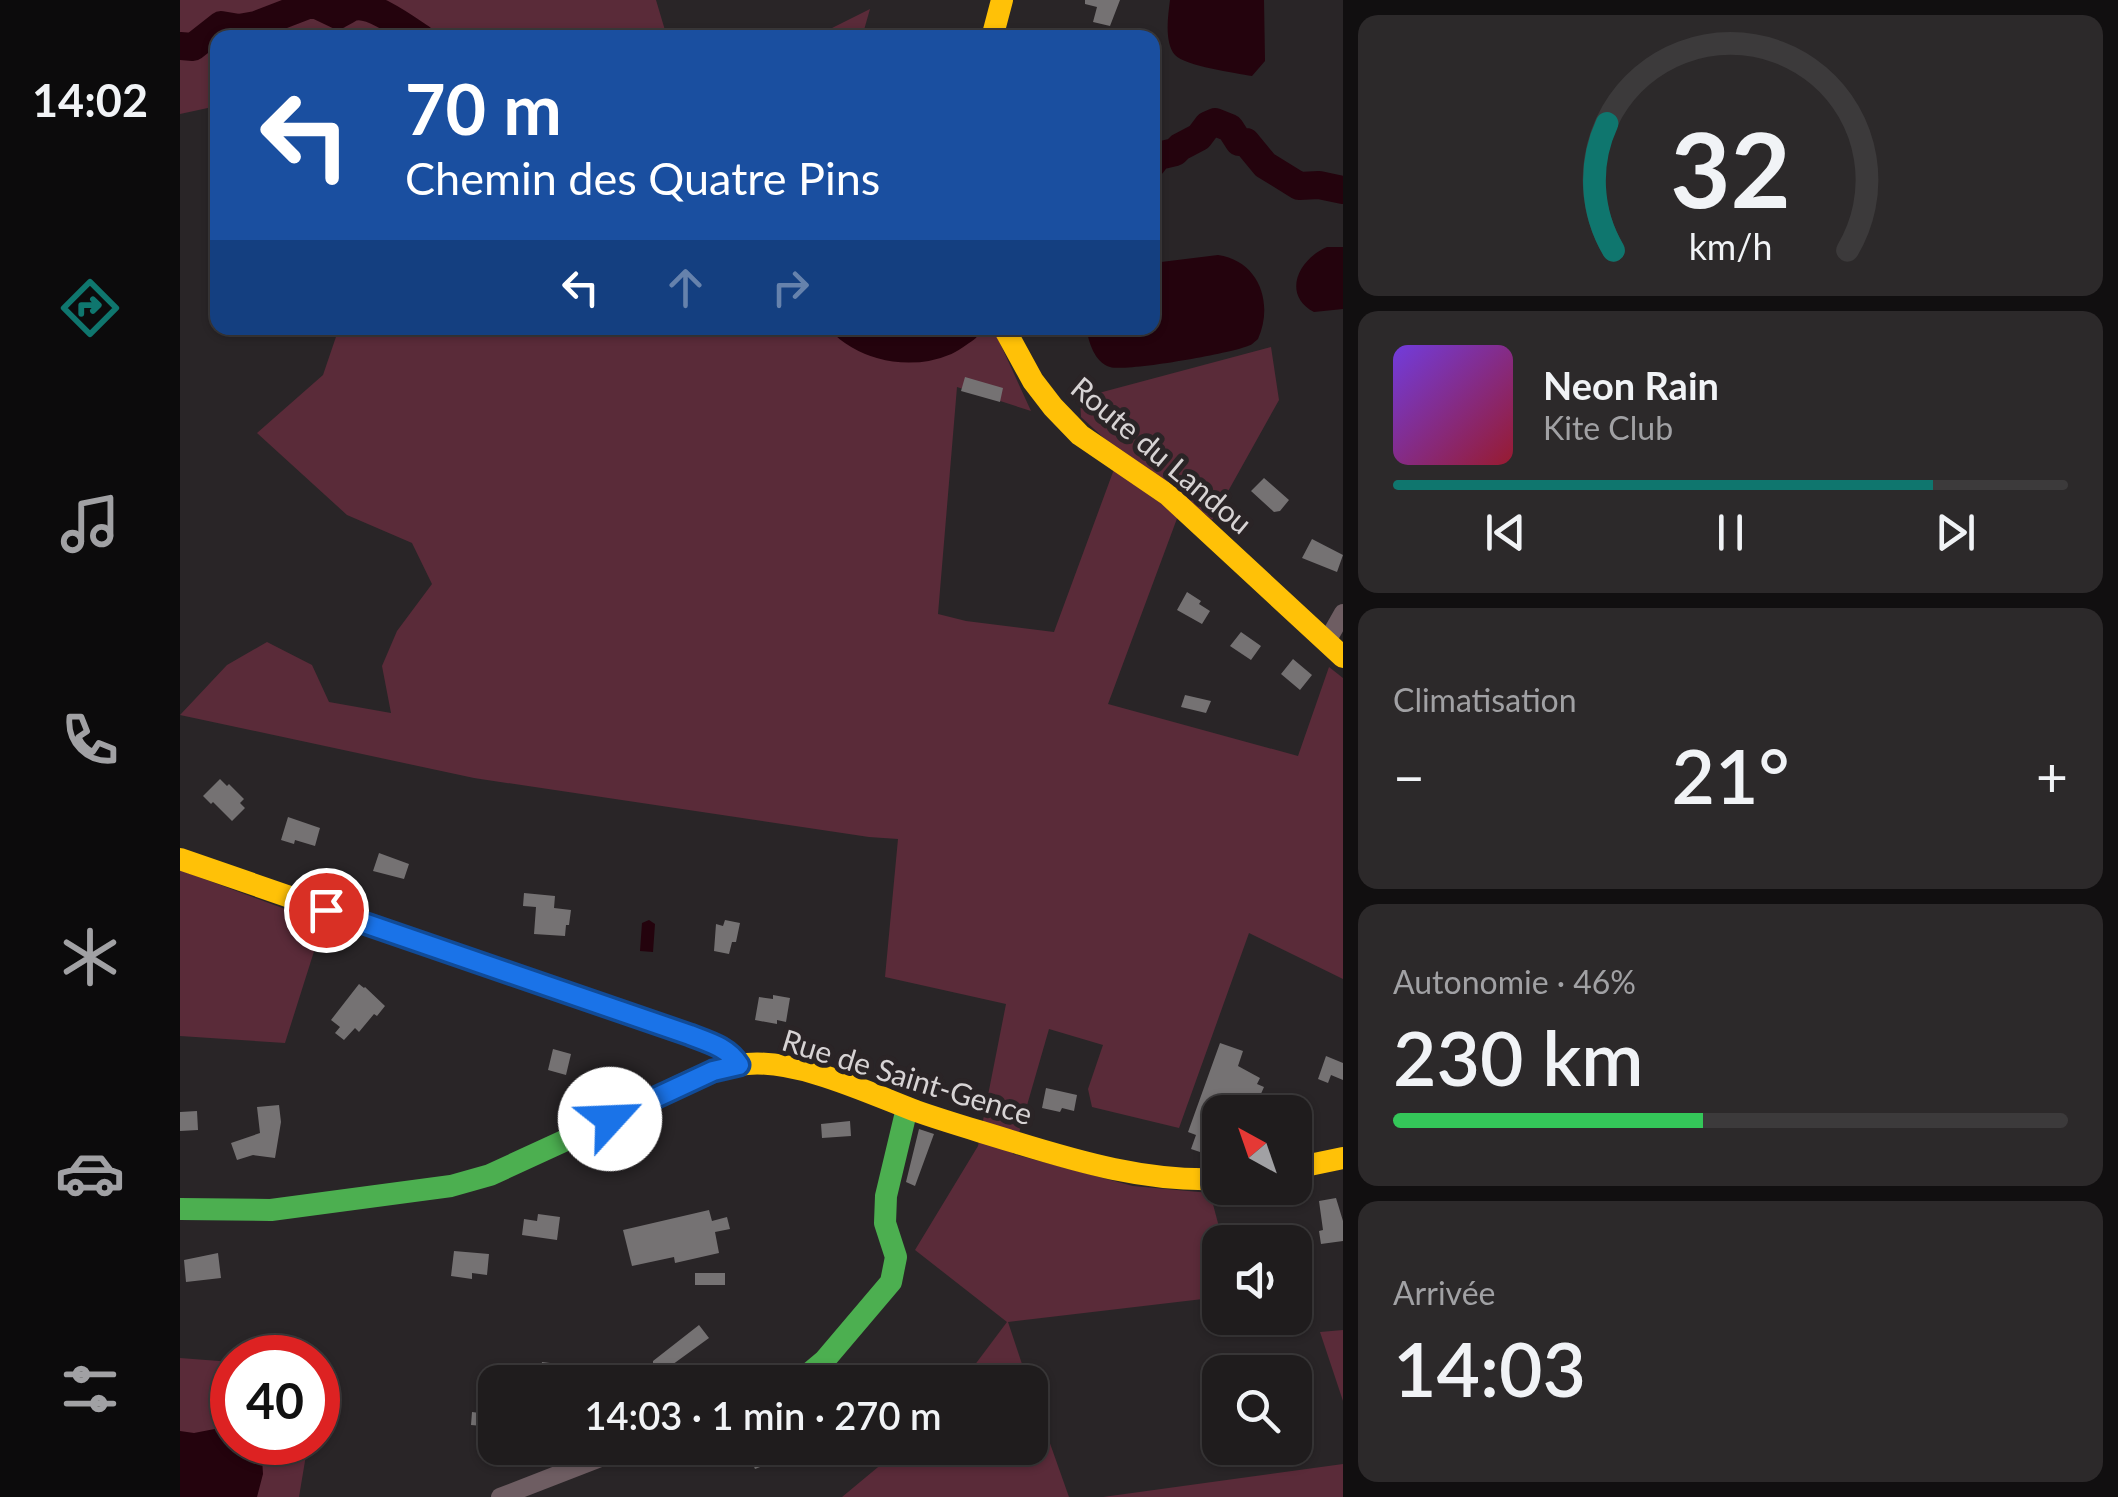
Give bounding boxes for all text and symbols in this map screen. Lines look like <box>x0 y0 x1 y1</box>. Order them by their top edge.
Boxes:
text: 70 m <box>405 66 562 150</box>
icon: left <box>240 70 370 200</box>
text: 14:02 <box>32 73 148 127</box>
text: 32 <box>1670 105 1791 230</box>
text: Chemin des Quatre Pins <box>405 151 880 205</box>
text: km/h <box>1689 225 1772 268</box>
icon: left <box>553 260 608 315</box>
icon: ahead <box>658 260 713 315</box>
icon: right <box>763 260 818 315</box>
icon: directions <box>55 273 125 343</box>
text: Neon Rain <box>1543 362 1719 408</box>
street label: Route du Landou <box>1065 369 1260 540</box>
text: Kite Club <box>1543 408 1673 447</box>
icon: music <box>55 489 125 559</box>
icon: previous <box>1478 505 1533 560</box>
icon: pause <box>1703 505 1758 560</box>
icon: next <box>1928 505 1983 560</box>
text: Climatisation <box>1393 680 1577 719</box>
icon: phone <box>55 705 125 775</box>
text: 21° <box>1671 730 1790 820</box>
text: − <box>1393 743 1425 809</box>
text: + <box>2036 743 2068 809</box>
pin <box>284 868 369 953</box>
icon: arrive <box>299 883 354 938</box>
icon: climate <box>55 922 125 992</box>
text: Autonomie · 46% <box>1393 962 1636 1001</box>
text: 230 km <box>1393 1012 1644 1102</box>
street label: Rue de Saint-Gence <box>778 1021 1037 1131</box>
position arrow <box>558 1067 662 1171</box>
north arrow <box>1202 1095 1312 1205</box>
map controls <box>1202 1095 1312 1465</box>
icon: car <box>55 1138 125 1208</box>
button: sound <box>1202 1225 1312 1335</box>
text: Arrivée <box>1393 1273 1495 1312</box>
text: 14:03 <box>1393 1323 1586 1413</box>
speed limit sign: 40 <box>210 1335 340 1465</box>
icon: filters <box>55 1354 125 1424</box>
button: search <box>1202 1355 1312 1465</box>
text: 14:03 · 1 min · 270 m <box>585 1392 941 1438</box>

